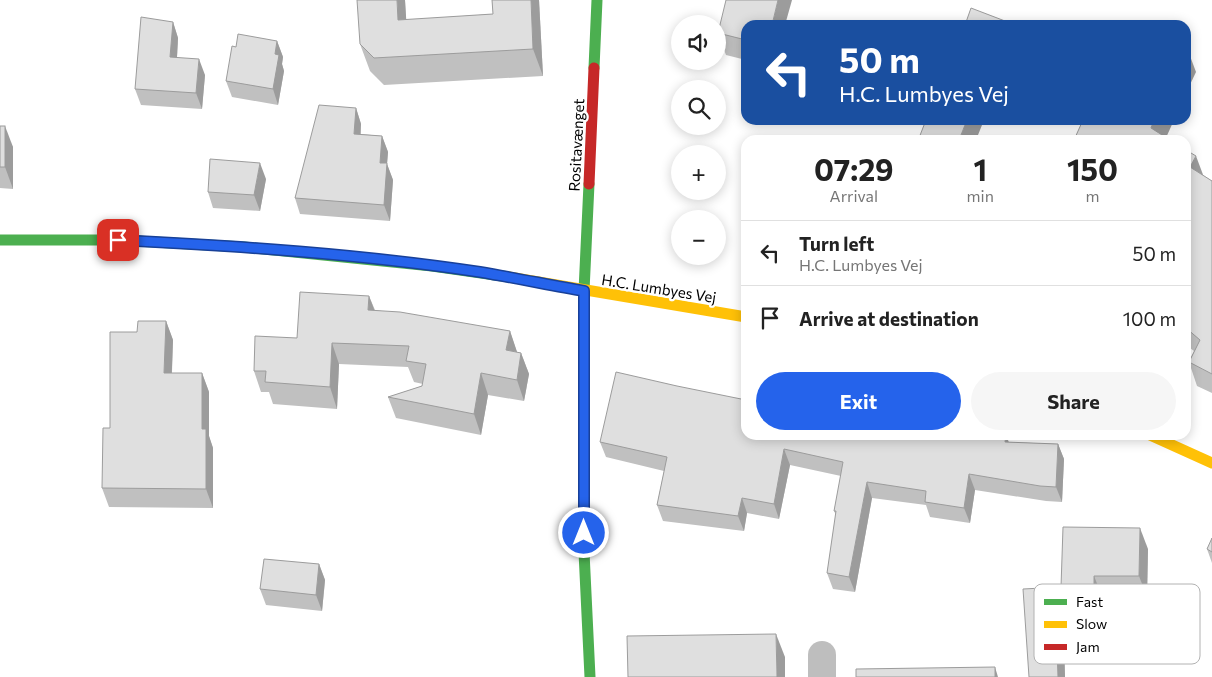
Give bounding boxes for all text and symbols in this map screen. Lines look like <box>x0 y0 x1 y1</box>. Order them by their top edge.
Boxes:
map controls <box>671 15 726 265</box>
button: sound <box>671 15 726 70</box>
text: 50 m <box>839 37 920 80</box>
icon: left <box>756 40 821 105</box>
button: search <box>671 80 726 135</box>
text: H.C. Lumbyes Vej <box>839 80 1009 107</box>
street label: Rositavænget <box>565 98 587 192</box>
button: + <box>671 145 726 200</box>
text: 07:29 <box>814 150 894 187</box>
text: 1 <box>973 150 987 187</box>
text: 150 <box>1067 150 1118 187</box>
text: Arrival <box>830 186 878 205</box>
text: min <box>967 186 994 205</box>
text: m <box>1085 186 1099 205</box>
button: − <box>671 210 726 265</box>
pin <box>97 219 139 261</box>
icon: arrive <box>104 226 132 254</box>
text: Turn left <box>799 232 874 255</box>
icon: left <box>756 239 784 267</box>
text: 50 m <box>1132 242 1176 265</box>
text: H.C. Lumbyes Vej <box>799 255 923 274</box>
street label: H.C. Lumbyes Vej <box>600 270 718 306</box>
icon: arrive <box>756 304 784 332</box>
text: Arrive at destination <box>799 307 979 330</box>
text: 100 m <box>1123 307 1176 330</box>
button: Exit <box>756 372 961 430</box>
button: Share <box>971 372 1176 430</box>
position arrow <box>557 506 609 558</box>
legend <box>1034 584 1200 664</box>
text: Fast <box>1076 593 1103 610</box>
text: Slow <box>1076 615 1107 632</box>
text: Jam <box>1076 638 1100 655</box>

